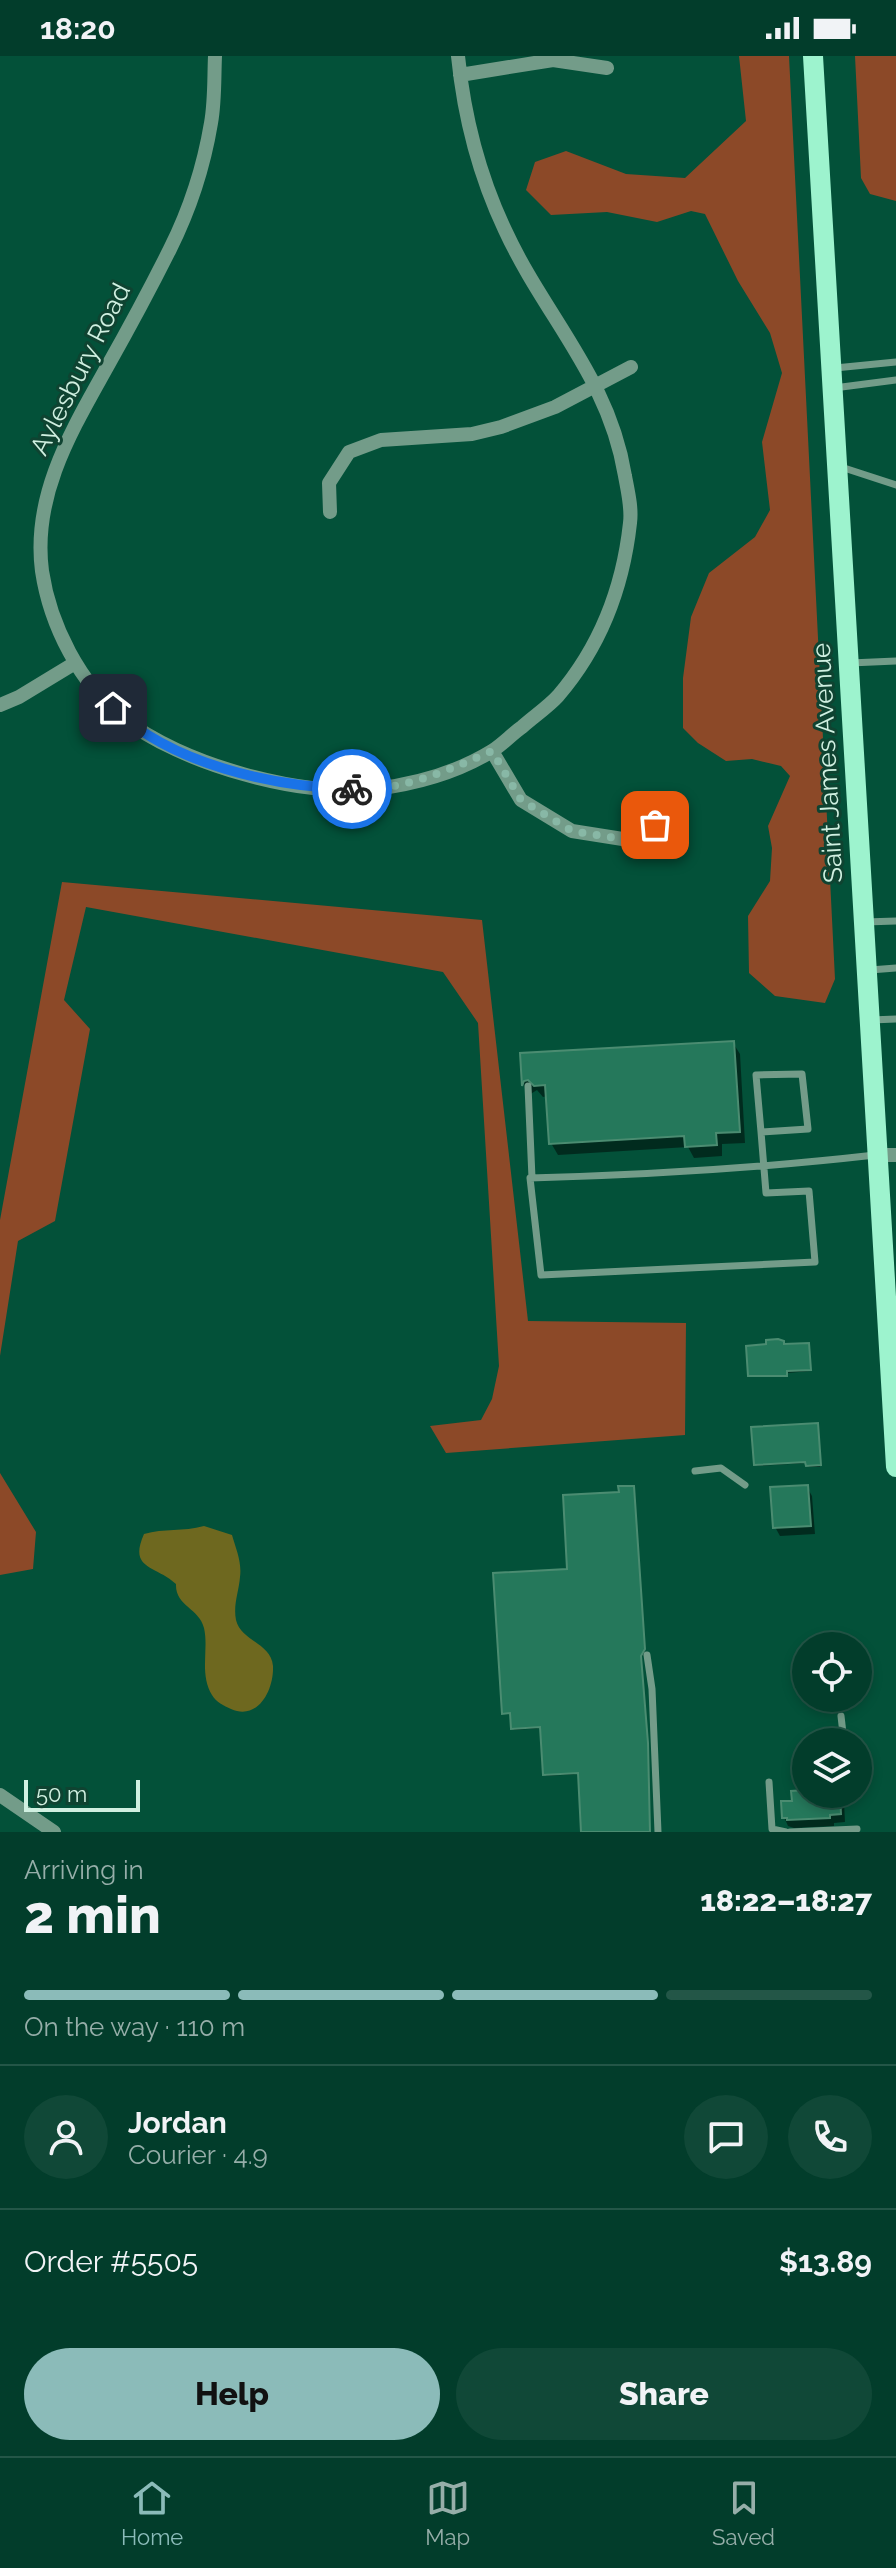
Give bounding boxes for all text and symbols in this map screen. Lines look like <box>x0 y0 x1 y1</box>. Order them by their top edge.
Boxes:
text: 18:20 <box>40 11 116 46</box>
street label: Aylesbury Road <box>24 278 136 460</box>
street label: Saint James Avenue <box>806 642 848 884</box>
pin <box>79 674 147 742</box>
icon: home <box>91 686 135 730</box>
courier <box>312 749 392 829</box>
icon: bike <box>330 767 374 811</box>
pin <box>621 791 689 859</box>
icon: bag <box>633 803 677 847</box>
map controls <box>792 1632 872 1808</box>
button: locate <box>792 1632 872 1712</box>
button: layers <box>792 1728 872 1808</box>
scale bar <box>24 1776 140 1812</box>
text: 50 m <box>36 1781 87 1807</box>
text: Arriving in <box>24 1855 144 1885</box>
text: 18:22–18:27 <box>700 1883 872 1918</box>
text: 2 min <box>24 1884 161 1945</box>
text: On the way · 110 m <box>24 2012 245 2042</box>
button: person <box>24 2095 108 2179</box>
button: chat <box>684 2095 768 2179</box>
button: phone <box>788 2095 872 2179</box>
text: Jordan <box>128 2105 227 2140</box>
text: Courier · 4.9 <box>128 2140 268 2170</box>
text: Order #5505 <box>24 2244 198 2279</box>
text: $13.89 <box>779 2244 872 2279</box>
button: Help <box>24 2348 440 2440</box>
button: Share <box>456 2348 872 2440</box>
tab: Home <box>121 2476 183 2550</box>
tab: Map <box>425 2476 470 2550</box>
tab: Saved <box>712 2476 775 2550</box>

